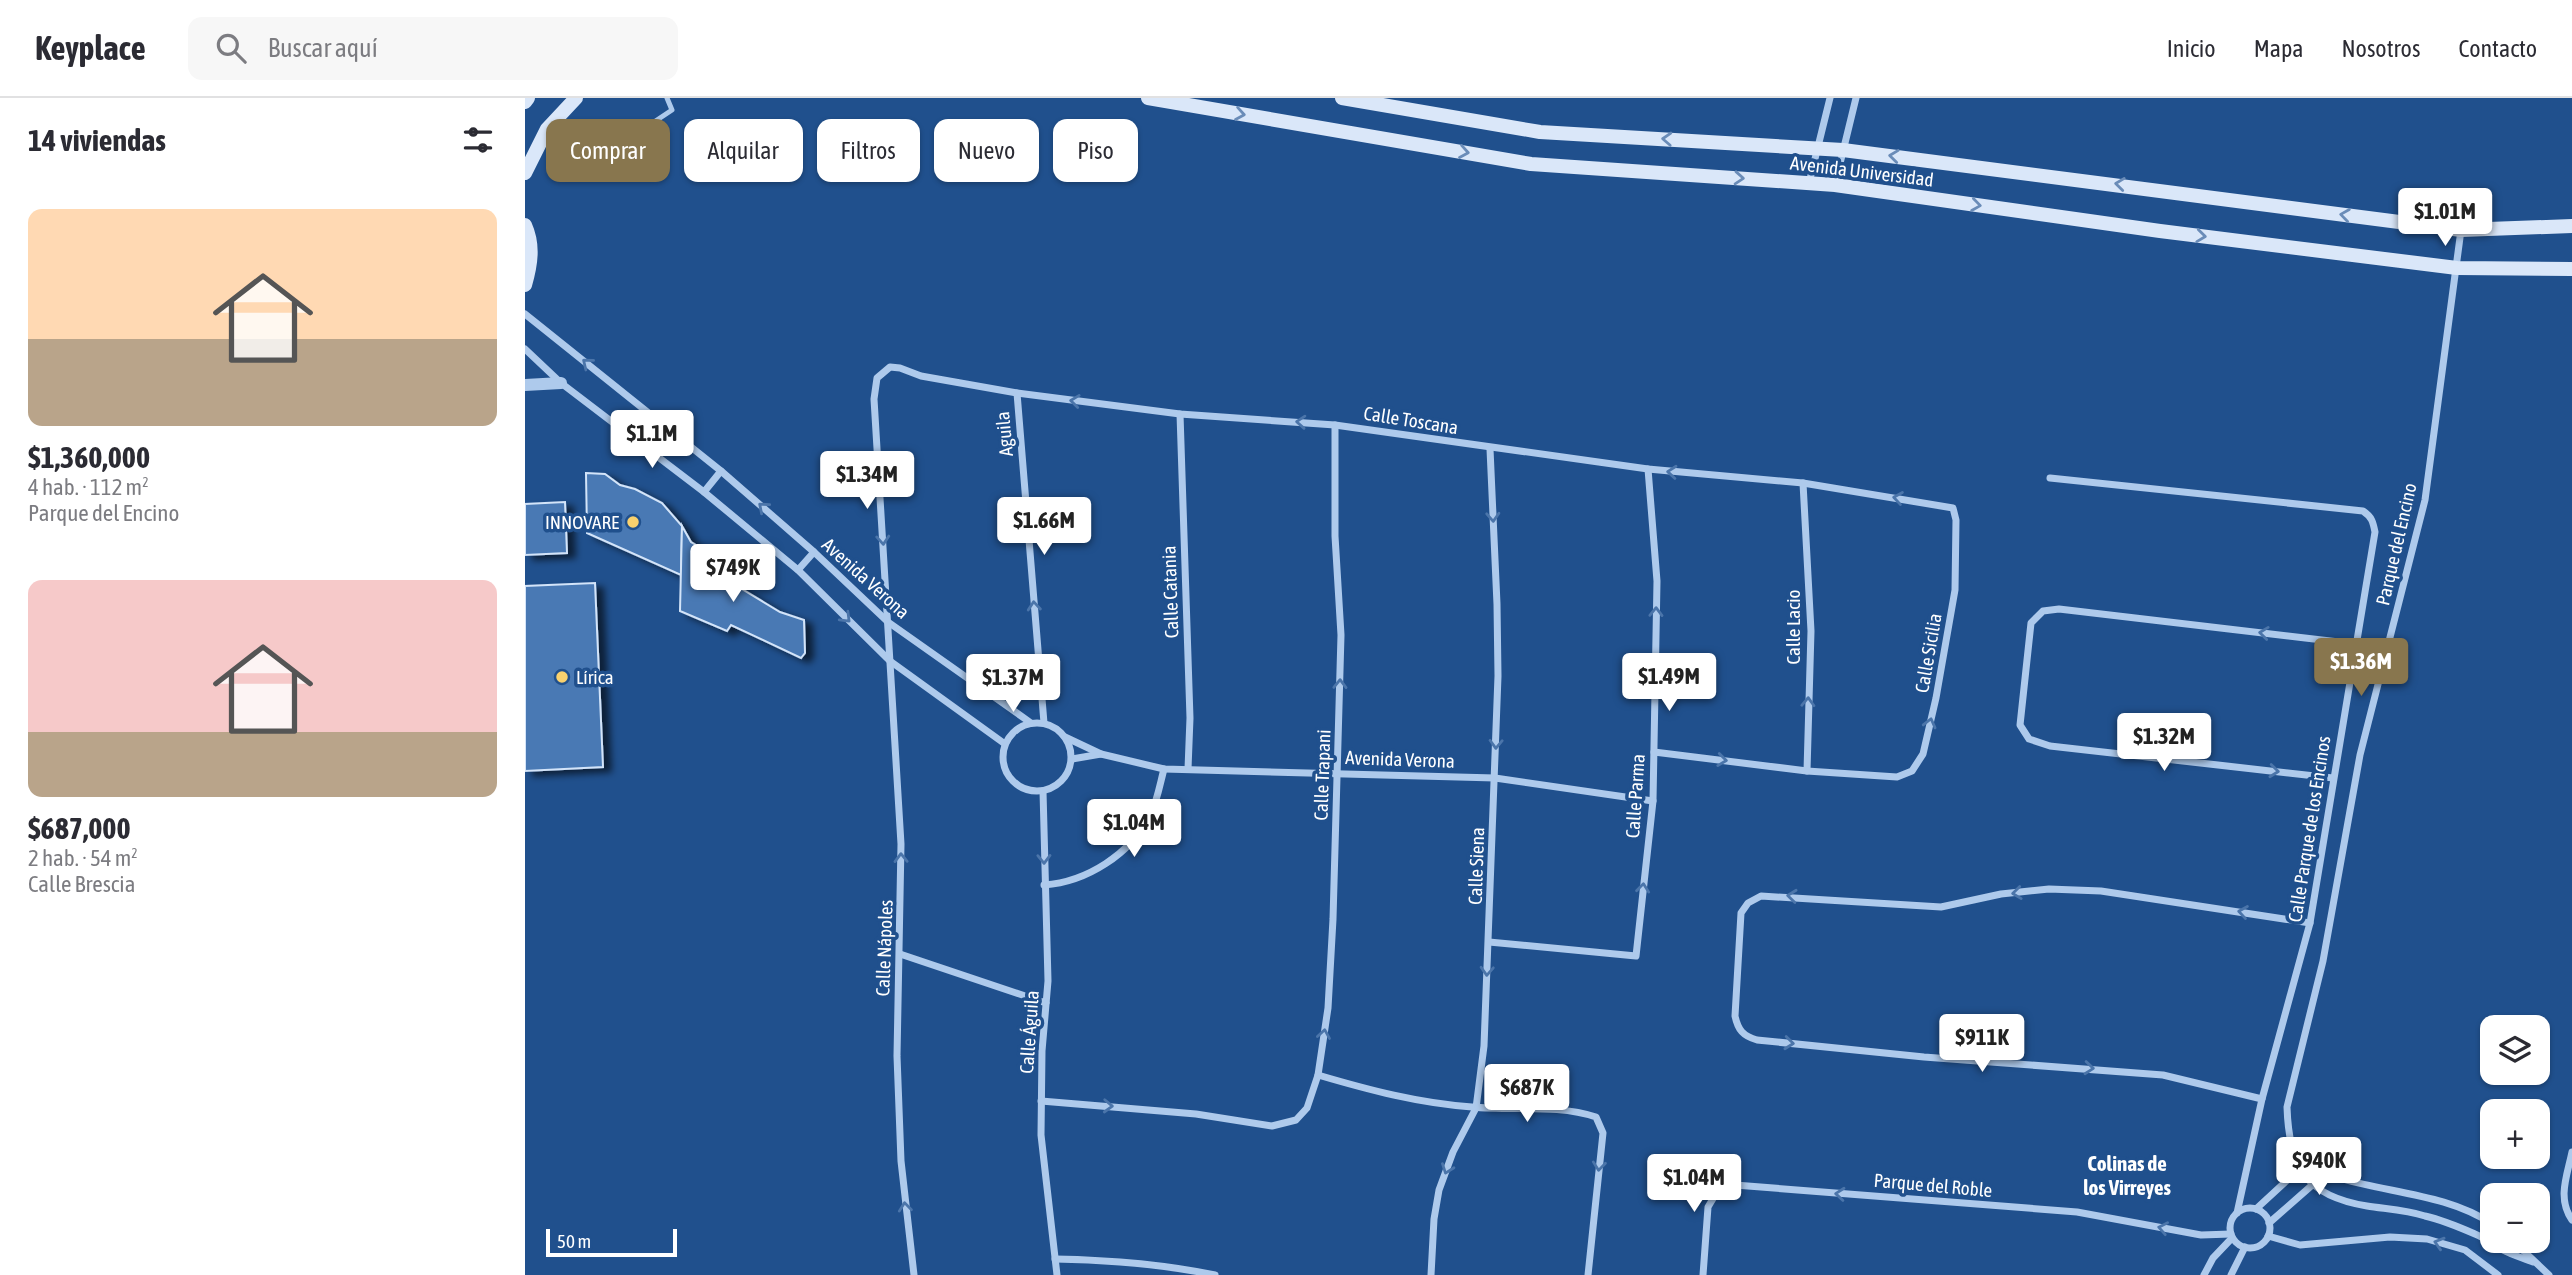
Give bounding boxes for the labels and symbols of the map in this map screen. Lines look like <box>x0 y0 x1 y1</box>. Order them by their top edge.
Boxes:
one-way arrow <box>1234 106 1246 121</box>
one-way arrow <box>1661 132 1672 147</box>
one-way arrow <box>1458 144 1470 159</box>
one-way arrow <box>1888 149 1900 164</box>
street label: Avenida Universidad <box>1789 151 1935 191</box>
one-way arrow <box>1734 170 1745 185</box>
one-way arrow <box>2114 177 2126 192</box>
pin: $1.01M <box>2388 188 2502 248</box>
one-way arrow <box>1970 197 1981 212</box>
one-way arrow <box>2339 207 2351 222</box>
one-way arrow <box>2195 229 2207 244</box>
one-way arrow <box>582 359 594 372</box>
one-way arrow <box>1069 393 1081 408</box>
street label: Calle Toscana <box>1362 402 1460 438</box>
pin: $1.1M <box>603 410 701 470</box>
street label: Aguila <box>991 411 1017 457</box>
one-way arrow <box>1295 415 1306 430</box>
pin: $1.34M <box>810 452 924 511</box>
one-way arrow <box>1667 465 1678 480</box>
street label: Parque del Encino <box>2371 481 2421 607</box>
one-way arrow <box>1892 491 1904 506</box>
pin: $1.66M <box>987 498 1101 557</box>
one-way arrow <box>758 503 771 515</box>
place label: INNOVARE <box>545 511 619 533</box>
one-way arrow <box>1486 511 1501 522</box>
marker: INNOVARE <box>625 514 641 530</box>
street label: Avenida Verona <box>818 533 914 623</box>
one-way arrow <box>875 535 890 546</box>
pin: $749K <box>684 545 782 604</box>
street label: Calle Catania <box>1157 545 1183 639</box>
street label: Calle Lacio <box>1782 589 1804 665</box>
one-way arrow <box>1027 600 1042 611</box>
one-way arrow <box>1649 606 1664 617</box>
one-way arrow <box>838 610 851 623</box>
street label: Calle Sicilia <box>1910 611 1946 695</box>
one-way arrow <box>2258 626 2270 641</box>
pin: $1.36M <box>2304 638 2418 698</box>
pin: $1.37M <box>956 654 1070 714</box>
pin: $1.49M <box>1612 654 1726 713</box>
place label: Lírica <box>576 666 614 688</box>
marker: Lírica <box>554 669 570 685</box>
one-way arrow <box>1332 679 1347 690</box>
one-way arrow <box>1800 697 1816 707</box>
pin: $1.32M <box>2107 714 2221 773</box>
one-way arrow <box>1922 717 1936 729</box>
street label: Calle Trapani <box>1309 729 1335 821</box>
street label: Calle Parque de los Encinos <box>2283 734 2335 924</box>
one-way arrow <box>1488 739 1504 750</box>
street label: Avenida Verona <box>1345 746 1455 772</box>
one-way arrow <box>1716 752 1728 767</box>
street label: Calle Parma <box>1621 753 1649 839</box>
one-way arrow <box>2268 764 2279 779</box>
pin: $1.04M <box>1077 800 1191 859</box>
street label: Calle Siena <box>1464 827 1488 905</box>
one-way arrow <box>893 852 909 862</box>
one-way arrow <box>1036 854 1052 865</box>
one-way arrow <box>1636 882 1651 894</box>
one-way arrow <box>2011 885 2023 900</box>
one-way arrow <box>1786 889 1797 904</box>
street label: Calle Nápoles <box>871 899 897 997</box>
one-way arrow <box>2237 905 2249 920</box>
one-way arrow <box>1480 966 1495 977</box>
street label: Calle Águila <box>1015 990 1043 1074</box>
pin: $911K <box>1933 1014 2031 1074</box>
one-way arrow <box>1317 1028 1332 1040</box>
one-way arrow <box>1783 1036 1794 1051</box>
one-way arrow <box>2083 1060 2094 1075</box>
pin: $687K <box>1478 1065 1576 1124</box>
one-way arrow <box>1104 1098 1114 1114</box>
pin: $940K <box>2270 1138 2368 1197</box>
district label: Colinas de los Virreyes <box>2083 1151 2171 1199</box>
pin: $1.04M <box>1637 1154 1751 1214</box>
one-way arrow <box>1592 1160 1607 1171</box>
one-way arrow <box>1441 1163 1455 1175</box>
street label: Parque del Roble <box>1873 1169 1993 1201</box>
one-way arrow <box>1834 1187 1845 1202</box>
one-way arrow <box>898 1201 913 1213</box>
one-way arrow <box>2157 1221 2169 1236</box>
scale bar <box>546 1226 677 1258</box>
one-way arrow <box>2433 1236 2445 1251</box>

